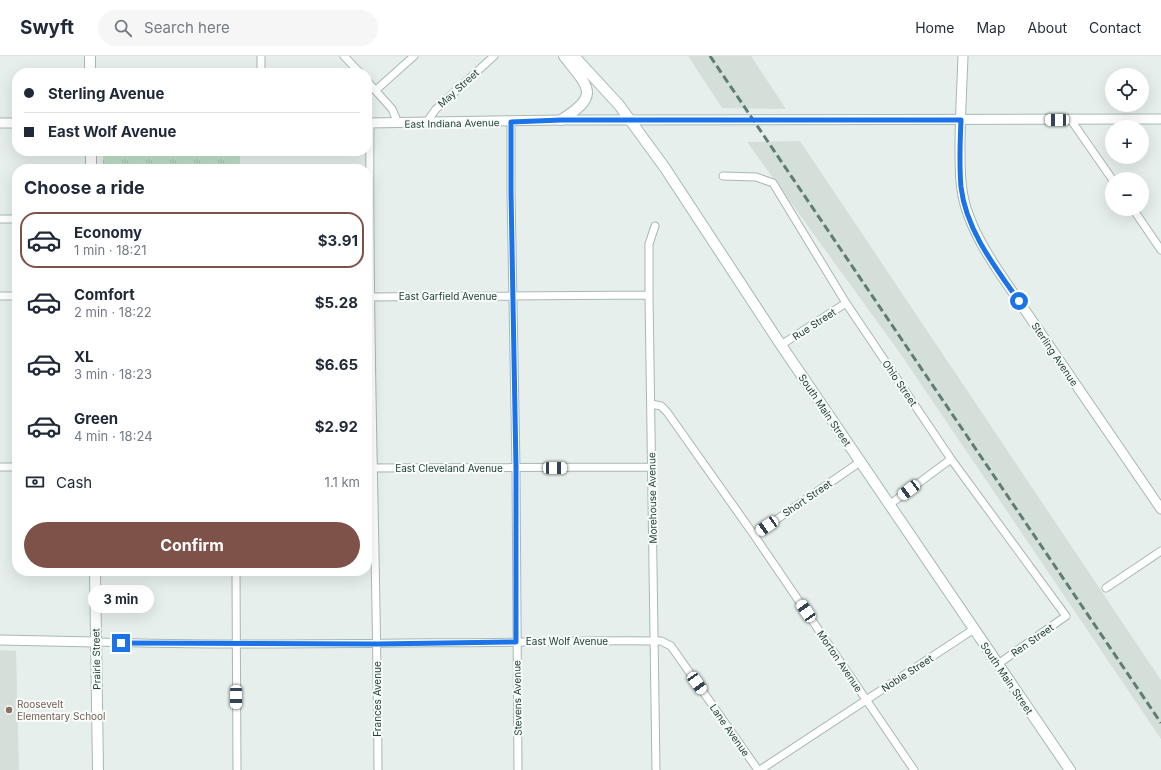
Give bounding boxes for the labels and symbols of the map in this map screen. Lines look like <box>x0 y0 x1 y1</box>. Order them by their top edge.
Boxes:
street label: May Street <box>435 66 482 110</box>
car <box>1045 114 1069 126</box>
street label: East Indiana Avenue <box>404 116 500 130</box>
street label: East Garfield Avenue <box>399 290 497 302</box>
route start <box>1010 292 1028 310</box>
street label: Rue Street <box>790 305 839 342</box>
street label: Sterling Avenue <box>1029 320 1081 388</box>
street label: Ohio Street <box>880 358 920 409</box>
street label: South Main Street <box>796 372 854 449</box>
street label: Morehouse Avenue <box>645 452 659 544</box>
street label: East Cleveland Avenue <box>395 462 503 474</box>
car <box>543 462 567 474</box>
street label: Short Street <box>780 477 834 519</box>
car <box>896 478 922 502</box>
car <box>754 514 780 538</box>
callout: 3 min <box>88 585 154 613</box>
car <box>794 598 818 624</box>
street label: Ren Street <box>1008 621 1056 659</box>
street label: Prairie Street <box>89 627 103 690</box>
street label: Morton Avenue <box>815 628 865 694</box>
route end <box>112 634 130 652</box>
street label: East Wolf Avenue <box>526 635 608 647</box>
street label: South Main Street <box>978 640 1036 717</box>
street label: Noble Street <box>879 652 936 694</box>
street label: Stevens Avenue <box>510 660 524 736</box>
street label: Frances Avenue <box>371 661 383 737</box>
car <box>685 670 709 696</box>
car <box>230 685 242 709</box>
place label: Roosevelt Elementary School <box>17 698 106 722</box>
street label: Lane Avenue <box>708 702 752 759</box>
marker: Roosevelt Elementary School <box>4 705 14 715</box>

